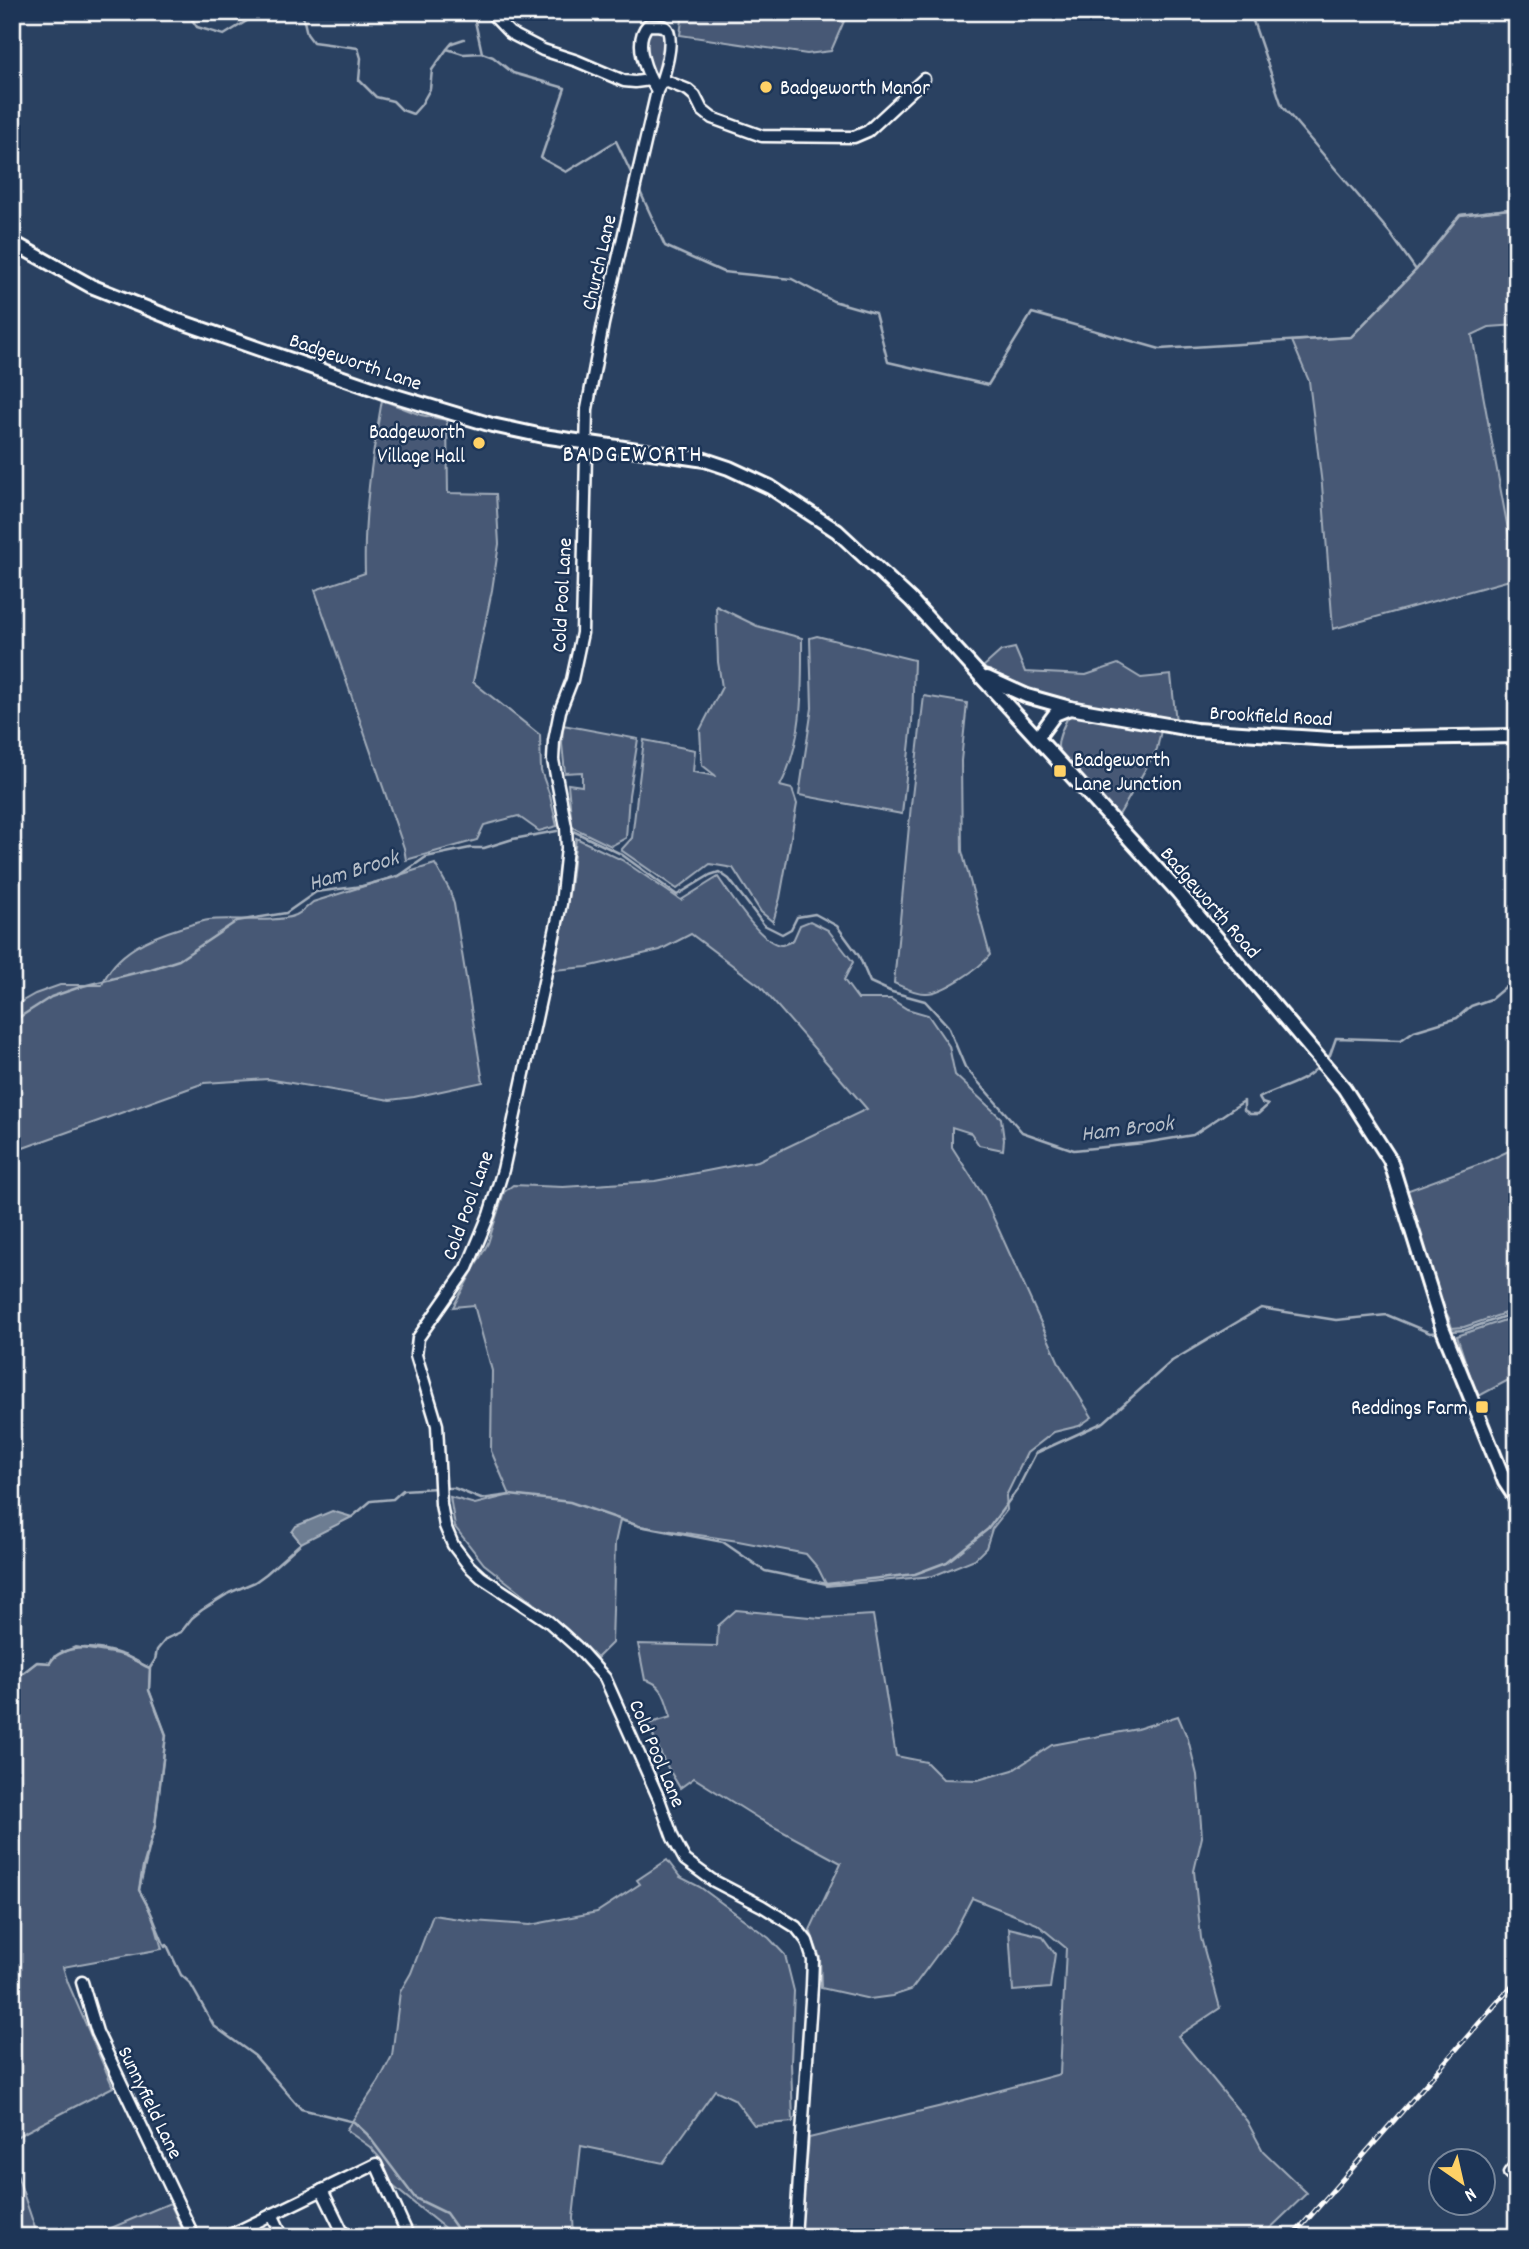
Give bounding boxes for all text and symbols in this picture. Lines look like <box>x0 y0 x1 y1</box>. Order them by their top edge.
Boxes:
place label: Badgeworth Manor <box>780 75 930 105</box>
marker: Badgeworth Manor <box>758 79 774 95</box>
street label: Church Lane <box>575 212 626 313</box>
street label: Badgeworth Lane <box>285 327 425 401</box>
place label: Badgeworth Village Hall <box>369 419 465 473</box>
marker: Badgeworth Village Hall <box>471 435 487 451</box>
district label: BADGEWORTH <box>562 439 704 473</box>
street label: Cold Pool Lane <box>546 537 582 653</box>
street label: Brookfield Road <box>1209 700 1333 736</box>
place label: Badgeworth Lane Junction <box>1074 747 1182 801</box>
marker: Badgeworth Lane Junction <box>1052 763 1068 779</box>
street label: Badgeworth Road <box>1151 841 1266 967</box>
water label: Ham Brook <box>305 842 406 902</box>
water label: Ham Brook <box>1079 1108 1178 1153</box>
street label: Cold Pool Lane <box>436 1147 504 1265</box>
place label: Reddings Farm <box>1351 1395 1468 1425</box>
marker: Reddings Farm <box>1474 1399 1490 1415</box>
street label: Cold Pool Lane <box>619 1695 691 1813</box>
street label: Sunnyfield Lane <box>108 2042 189 2165</box>
north arrow <box>1428 2148 1498 2218</box>
text: N <box>1458 2179 1481 2207</box>

